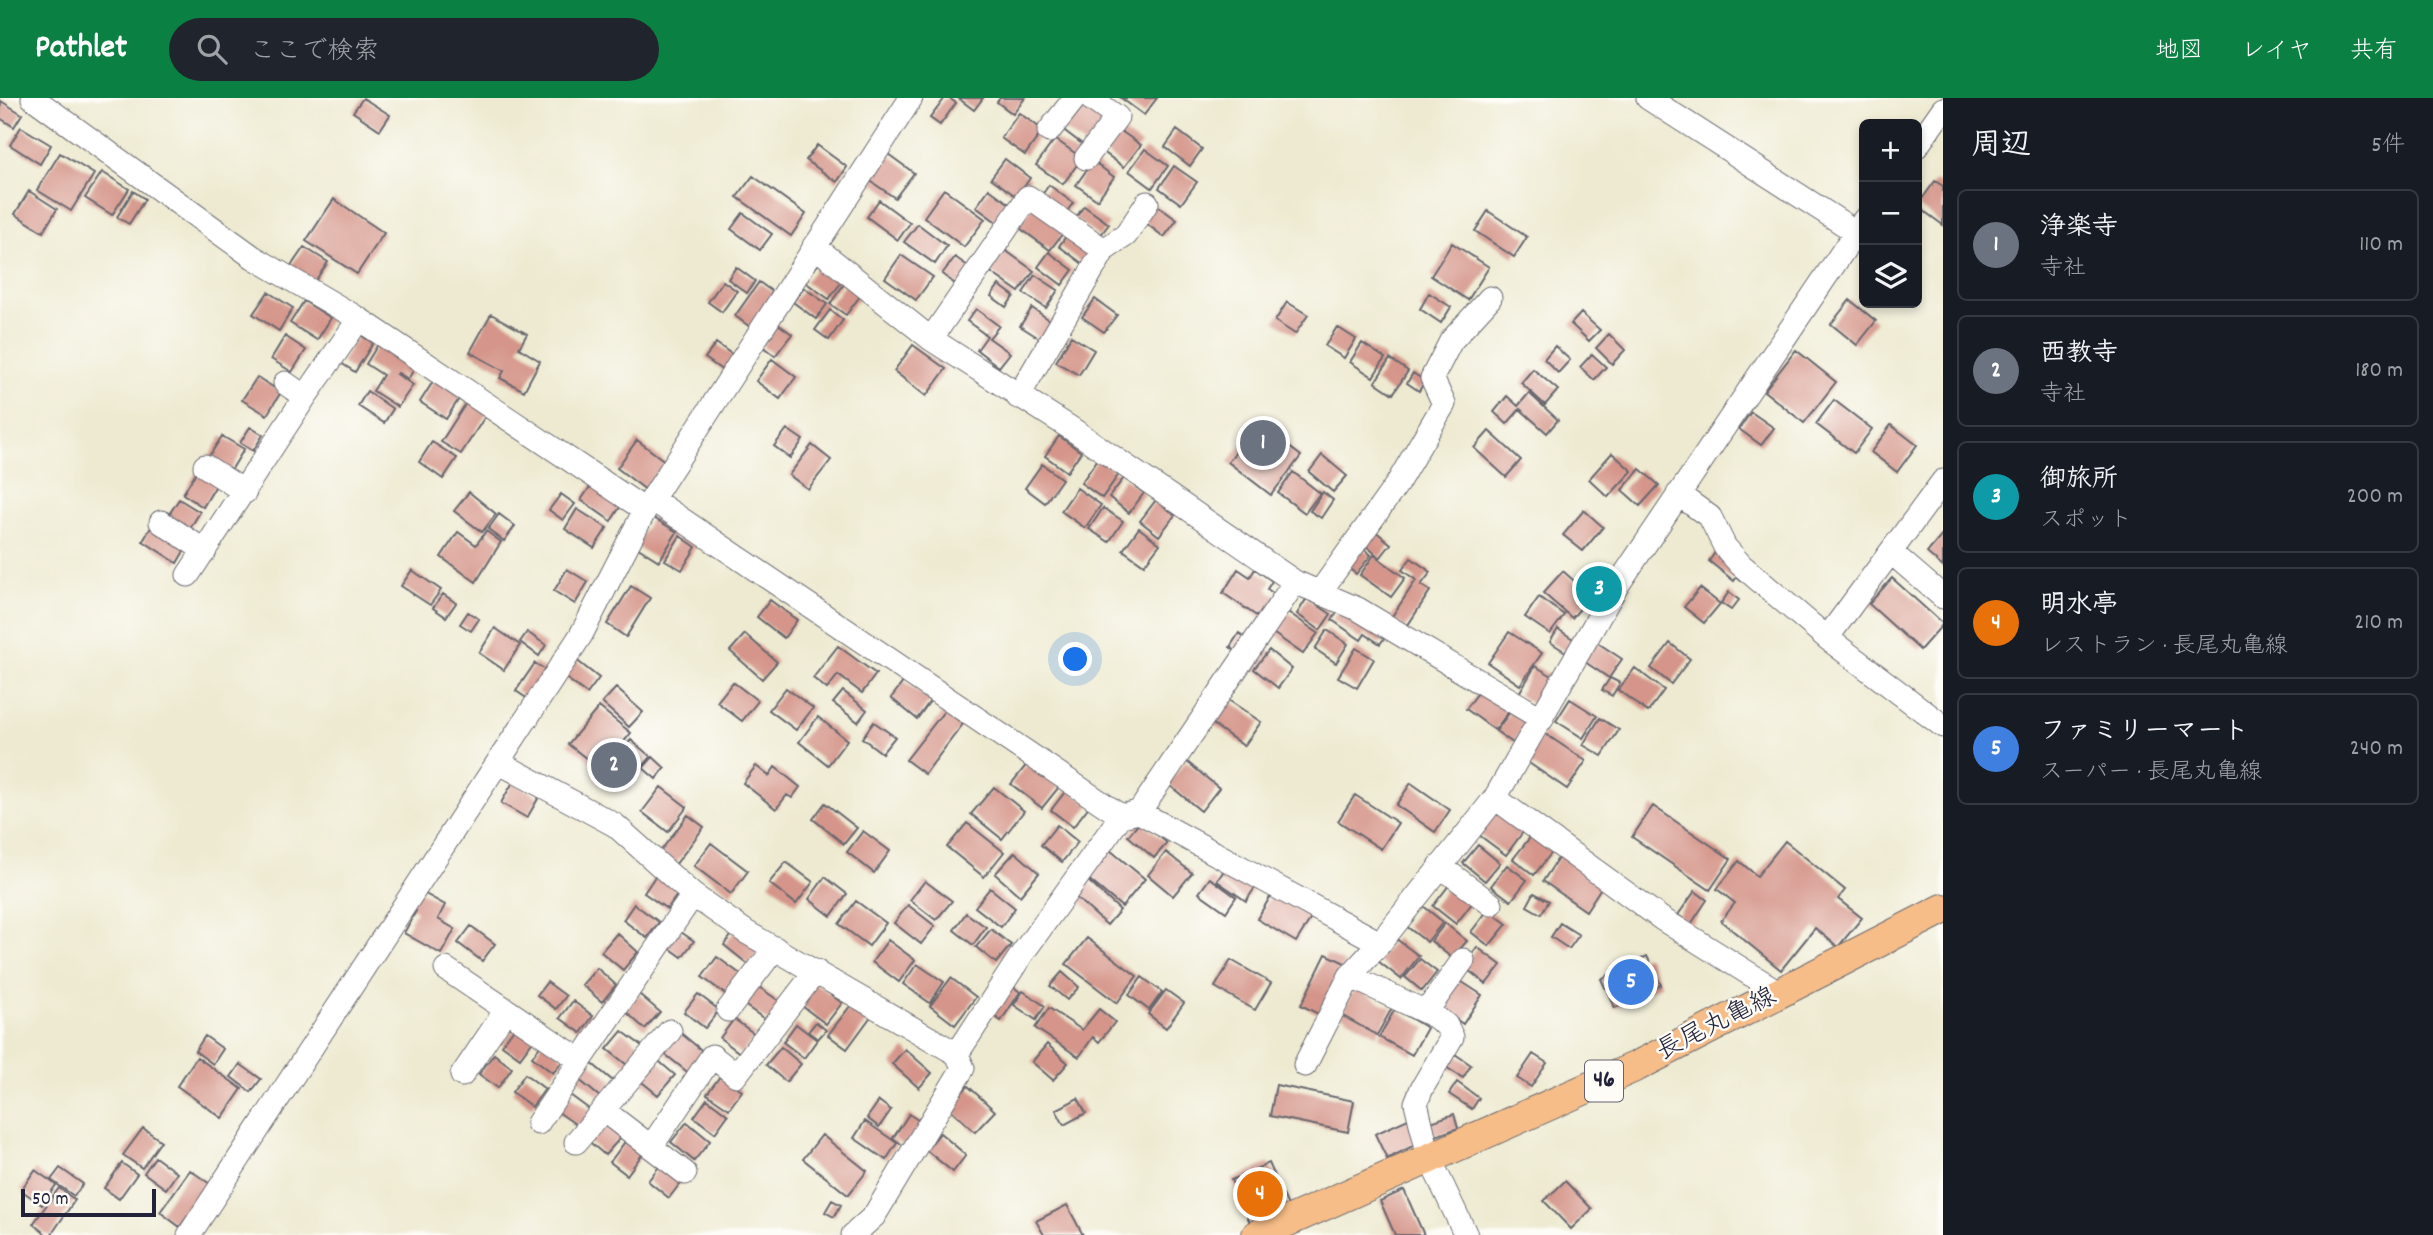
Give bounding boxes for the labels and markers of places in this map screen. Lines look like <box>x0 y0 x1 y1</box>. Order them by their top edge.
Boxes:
pin: 1 <box>1240 417 1286 469</box>
pin: 3 <box>1576 563 1622 615</box>
pin: 2 <box>591 739 637 791</box>
pin: 5 <box>1608 956 1654 1008</box>
pin: 4 <box>1237 1168 1283 1220</box>

